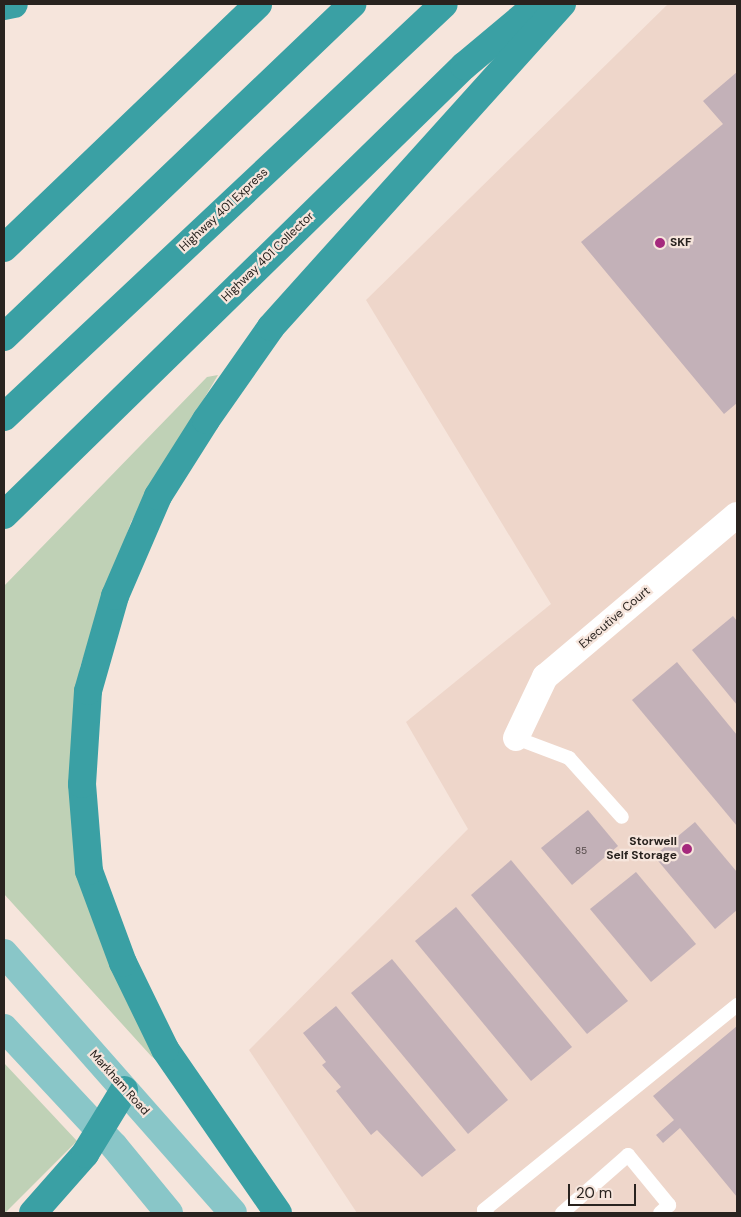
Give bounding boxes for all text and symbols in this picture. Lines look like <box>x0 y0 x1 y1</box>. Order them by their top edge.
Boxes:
street label: Highway 401 Express <box>177 165 271 255</box>
street label: Highway 401 Collector <box>219 209 317 305</box>
place label: SKF <box>670 236 692 250</box>
marker: SKF <box>654 237 666 249</box>
street label: Executive Court <box>577 584 653 652</box>
place label: Storwell Self Storage <box>606 835 677 863</box>
marker: Storwell Self Storage <box>681 843 693 855</box>
house number: 85 <box>575 845 587 857</box>
street label: Markham Road <box>86 1048 152 1118</box>
scale bar <box>571 1174 638 1206</box>
text: 20 m <box>576 1183 612 1203</box>

